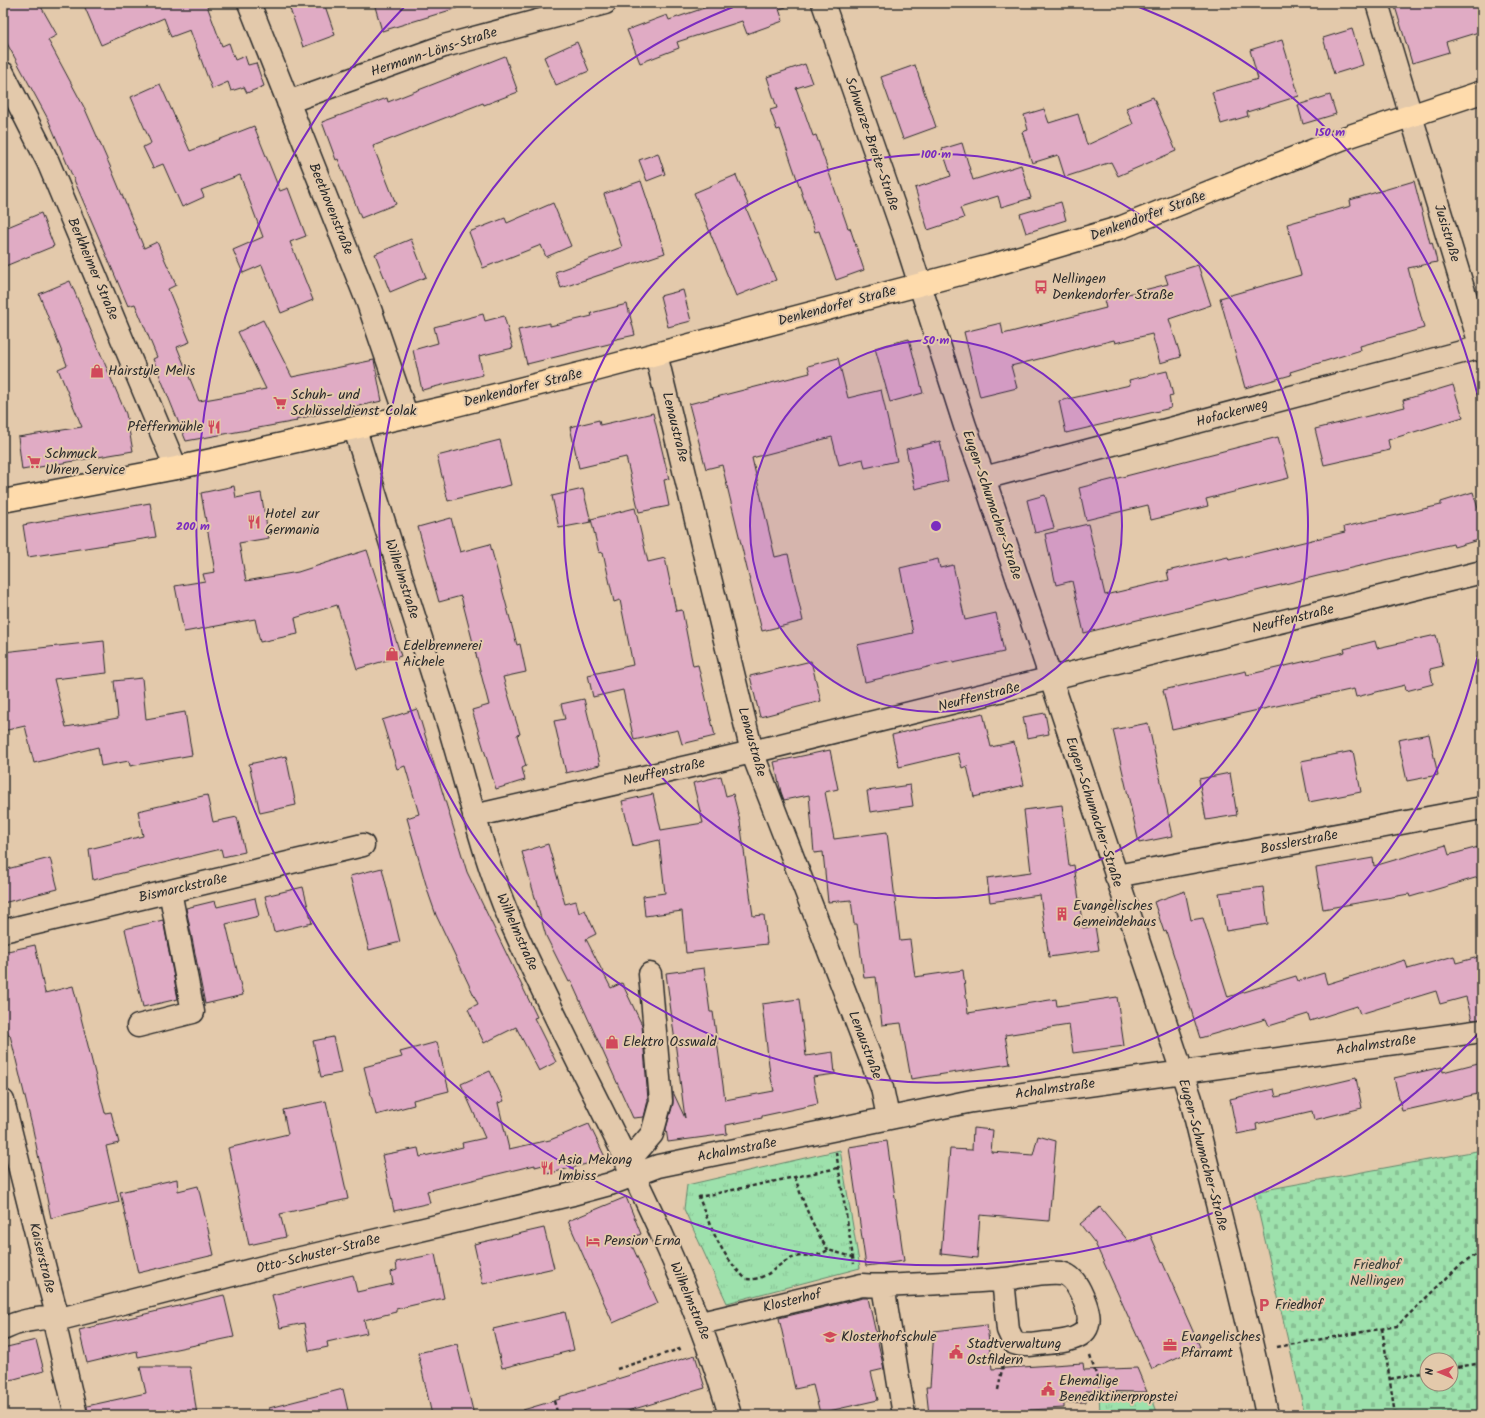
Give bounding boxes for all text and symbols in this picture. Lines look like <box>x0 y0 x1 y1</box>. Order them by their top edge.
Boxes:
street label: Hermann-Löns-Straße <box>368 21 501 83</box>
street label: Schwarze-Breite-Straße <box>839 74 906 215</box>
text: 150 m <box>1315 123 1345 142</box>
text: 100 m <box>921 145 951 164</box>
street label: Beethovenstraße <box>303 160 360 259</box>
street label: Denkendorfer Straße <box>1087 185 1209 247</box>
street label: Jusistraße <box>1428 201 1466 265</box>
street label: Berkheimer Straße <box>61 214 125 324</box>
place label: Nellingen Denkendorfer Straße <box>1052 268 1174 306</box>
street label: Denkendorfer Straße <box>776 279 899 332</box>
bus stop icon: Nellingen Denkendorfer Straße <box>1033 279 1049 295</box>
text: 50 m <box>922 331 950 350</box>
place label: Hairstyle Melis <box>108 360 195 382</box>
street label: Denkendorfer Straße <box>461 362 585 413</box>
shop icon: Hairstyle Melis <box>89 363 105 379</box>
place label: Schuh- und Schlüsseldienst Colak <box>291 384 417 422</box>
street label: Lenaustraße <box>656 390 695 465</box>
street label: Hofackerweg <box>1194 393 1270 433</box>
supermarket icon: Schuh- und Schlüsseldienst Colak <box>272 395 288 411</box>
place label: Pfeffermühle <box>127 416 204 438</box>
restaurant icon: Pfeffermühle <box>206 419 222 435</box>
street label: Eugen-Schumacher-Straße <box>956 427 1028 583</box>
place label: Schmuck Uhren Service <box>45 443 126 481</box>
supermarket icon: Schmuck Uhren Service <box>26 454 42 470</box>
place label: Hotel zur Germania <box>265 503 320 541</box>
restaurant icon: Hotel zur Germania <box>246 514 262 530</box>
text: 200 m <box>176 517 210 536</box>
centre of rings <box>929 519 943 533</box>
street label: Wilhelmstraße <box>379 536 426 623</box>
street label: Neuffenstraße <box>1250 598 1337 640</box>
place label: Edelbrennerei Aichele <box>403 635 482 673</box>
shop icon: Edelbrennerei Aichele <box>384 646 400 662</box>
street label: Neuffenstraße <box>936 676 1023 718</box>
street label: Lenaustraße <box>732 704 773 780</box>
street label: Eugen-Schumacher-Straße <box>1059 734 1129 891</box>
street label: Neuffenstraße <box>621 752 708 792</box>
street label: Bosslerstraße <box>1258 824 1340 860</box>
street label: Bismarckstraße <box>136 867 230 909</box>
street label: Wilhelmstraße <box>490 890 544 975</box>
place label: Evangelisches Gemeindehaus <box>1073 895 1156 933</box>
building icon: Evangelisches Gemeindehaus <box>1054 906 1070 922</box>
street label: Lenaustraße <box>842 1008 888 1083</box>
street label: Achalmstraße <box>1335 1028 1418 1061</box>
place label: Elektro Osswald <box>623 1031 717 1053</box>
shop icon: Elektro Osswald <box>604 1034 620 1050</box>
street label: Achalmstraße <box>1014 1072 1097 1105</box>
street label: Eugen-Schumacher-Straße <box>1172 1076 1234 1234</box>
street label: Achalmstraße <box>695 1131 779 1168</box>
place label: Asia Mekong Imbiss <box>558 1149 632 1187</box>
restaurant icon: Asia Mekong Imbiss <box>539 1160 555 1176</box>
street label: Kaiserstraße <box>23 1220 62 1296</box>
street label: Otto-Schuster-Straße <box>254 1228 383 1280</box>
place label: Pension Erna <box>604 1230 681 1252</box>
hotel icon: Pension Erna <box>585 1233 601 1249</box>
park label: Friedhof Nellingen <box>1350 1254 1404 1292</box>
street label: Wilhelmstraße <box>664 1258 717 1344</box>
street label: Klosterhof <box>760 1283 825 1319</box>
place label: Friedhof <box>1275 1294 1324 1316</box>
parking icon: Friedhof <box>1256 1297 1272 1313</box>
place label: Klosterhofschule <box>841 1326 937 1348</box>
place label: Evangelisches Pfarramt <box>1181 1326 1261 1364</box>
school or university icon: Klosterhofschule <box>822 1329 838 1345</box>
place label: Stadtverwaltung Ostfildern <box>967 1333 1061 1371</box>
office icon: Evangelisches Pfarramt <box>1162 1337 1178 1353</box>
public building icon: Stadtverwaltung Ostfildern <box>948 1344 964 1360</box>
north arrow <box>1419 1352 1459 1392</box>
text: N <box>1421 1368 1439 1375</box>
place label: Ehemalige Benediktinerpropstei <box>1059 1370 1178 1408</box>
public building icon: Ehemalige Benediktinerpropstei <box>1040 1381 1056 1397</box>

